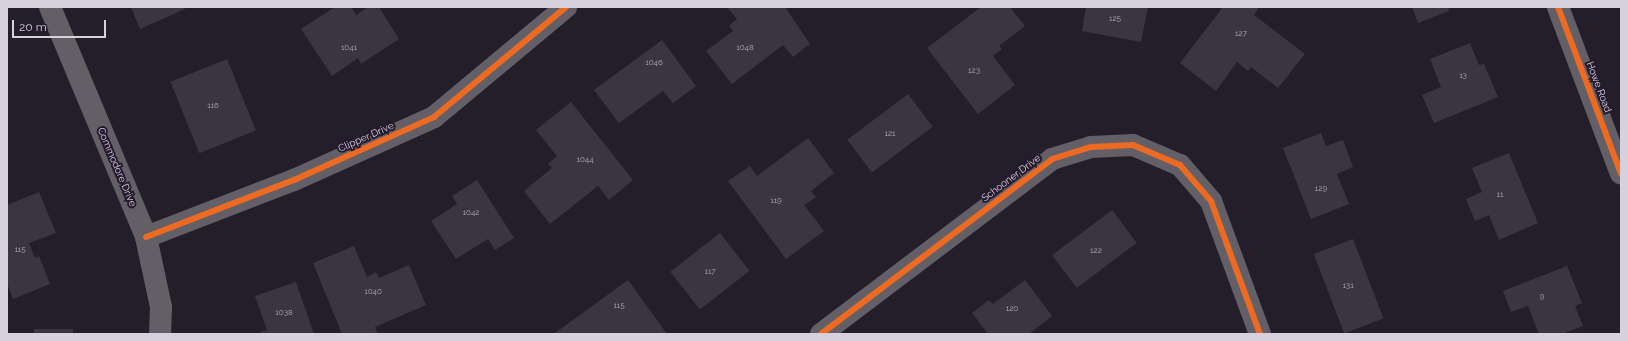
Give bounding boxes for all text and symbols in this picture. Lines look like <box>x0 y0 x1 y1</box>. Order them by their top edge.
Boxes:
scale bar <box>14 12 108 38</box>
house number: 125 <box>1109 14 1121 24</box>
text: 20 m <box>19 20 47 34</box>
house number: 127 <box>1235 29 1247 39</box>
house number: 1041 <box>341 43 357 53</box>
house number: 1048 <box>736 43 754 53</box>
house number: 1046 <box>645 58 663 68</box>
street label: Howe Road <box>1584 60 1614 114</box>
house number: 123 <box>968 66 980 76</box>
house number: 13 <box>1459 71 1467 81</box>
house number: 116 <box>207 101 219 111</box>
street label: Clipper Drive <box>336 119 396 155</box>
street label: Commodore Drive <box>95 126 139 208</box>
house number: 121 <box>884 129 896 139</box>
street label: Schooner Drive <box>979 152 1043 204</box>
house number: 1044 <box>576 155 594 165</box>
house number: 129 <box>1315 184 1327 194</box>
house number: 11 <box>1497 190 1503 200</box>
house number: 119 <box>770 196 782 206</box>
house number: 1042 <box>463 208 479 218</box>
house number: 115 <box>14 245 26 255</box>
house number: 122 <box>1090 246 1102 256</box>
house number: 117 <box>704 267 716 277</box>
house number: 131 <box>1342 281 1354 291</box>
house number: 1040 <box>364 287 382 297</box>
house number: 9 <box>1540 292 1544 302</box>
house number: 115 <box>613 301 625 311</box>
house number: 120 <box>1006 304 1018 314</box>
house number: 1038 <box>275 308 293 318</box>

